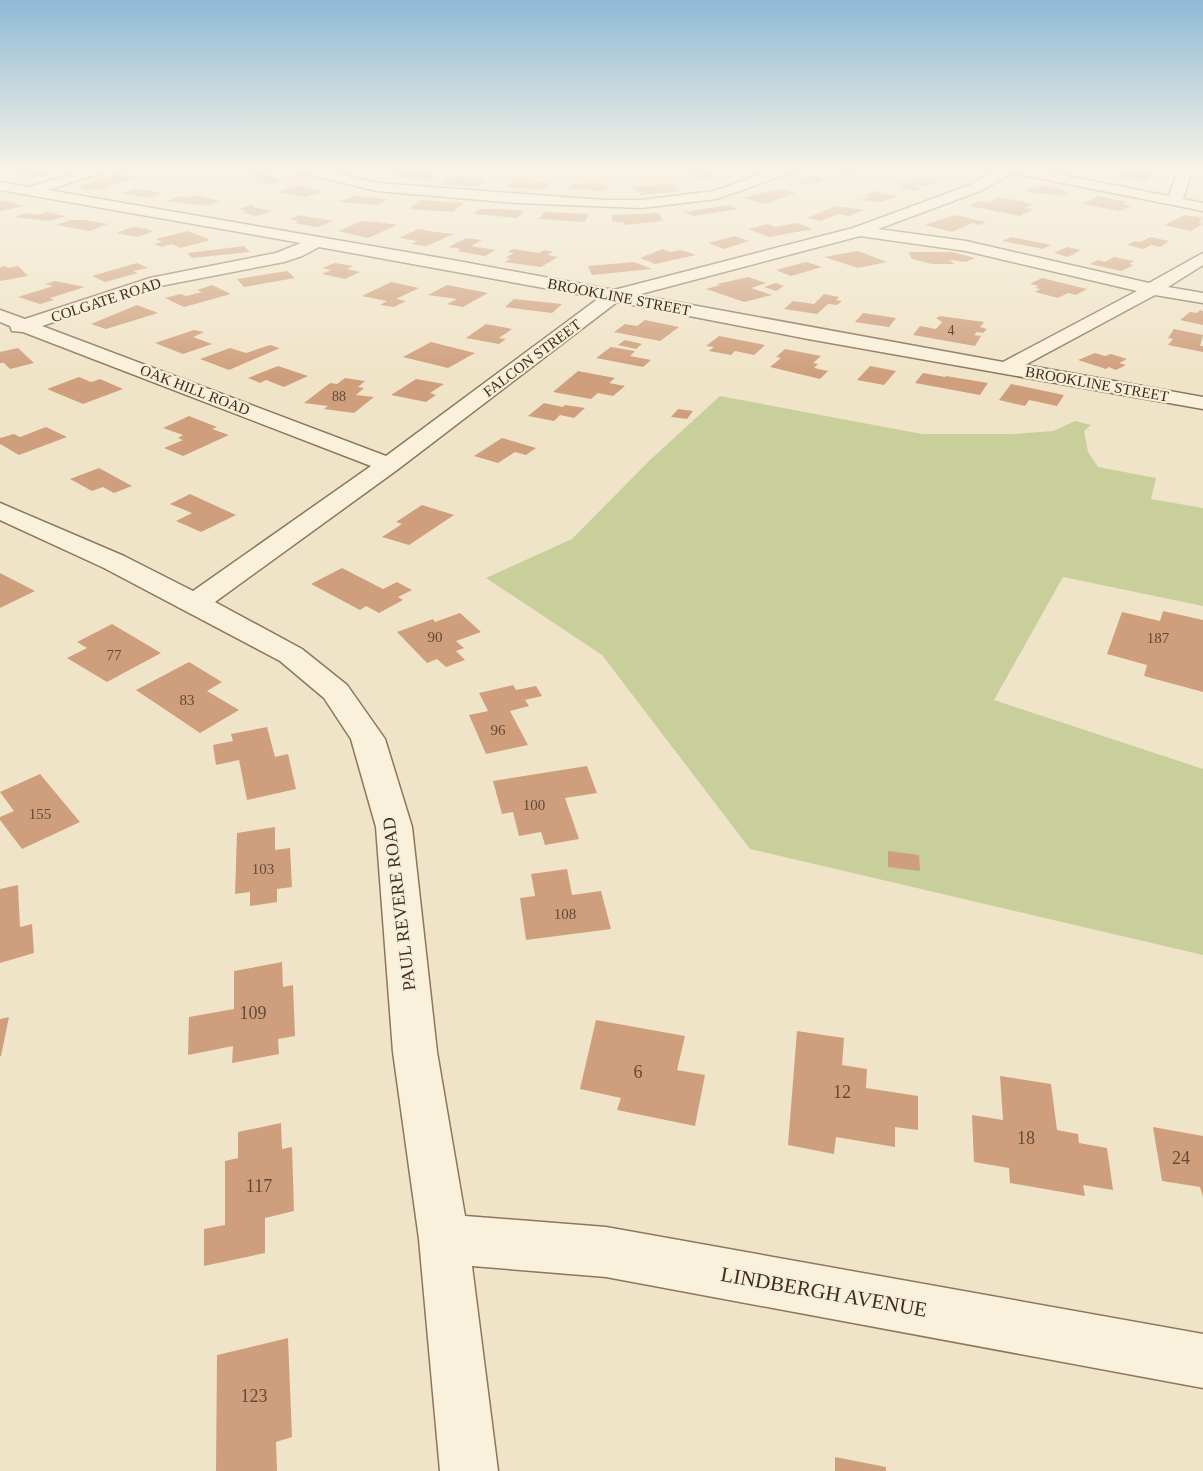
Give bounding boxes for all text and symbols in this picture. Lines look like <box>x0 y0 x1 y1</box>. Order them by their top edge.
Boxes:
street label: COLGATE ROAD <box>49 275 163 325</box>
street label: BROOKLINE STREET <box>546 275 692 319</box>
street label: FALCON STREET <box>480 316 584 400</box>
house number: 4 <box>948 323 955 338</box>
street label: OAK HILL ROAD <box>138 362 252 418</box>
street label: BROOKLINE STREET <box>1024 363 1170 405</box>
house number: 88 <box>332 389 346 404</box>
house number: 90 <box>428 629 443 645</box>
house number: 187 <box>1147 630 1170 646</box>
house number: 77 <box>107 647 122 663</box>
house number: 83 <box>180 692 195 708</box>
house number: 96 <box>491 722 506 738</box>
house number: 100 <box>523 797 545 813</box>
house number: 155 <box>29 806 51 822</box>
street label: PAUL REVERE ROAD <box>378 816 420 992</box>
house number: 103 <box>252 861 274 877</box>
house number: 108 <box>554 906 576 922</box>
house number: 109 <box>240 1003 267 1023</box>
house number: 6 <box>634 1062 643 1082</box>
house number: 12 <box>833 1082 851 1102</box>
house number: 18 <box>1017 1128 1035 1148</box>
house number: 24 <box>1172 1148 1190 1168</box>
house number: 117 <box>246 1176 272 1196</box>
street label: LINDBERGH AVENUE <box>719 1262 929 1322</box>
house number: 123 <box>241 1386 268 1406</box>

